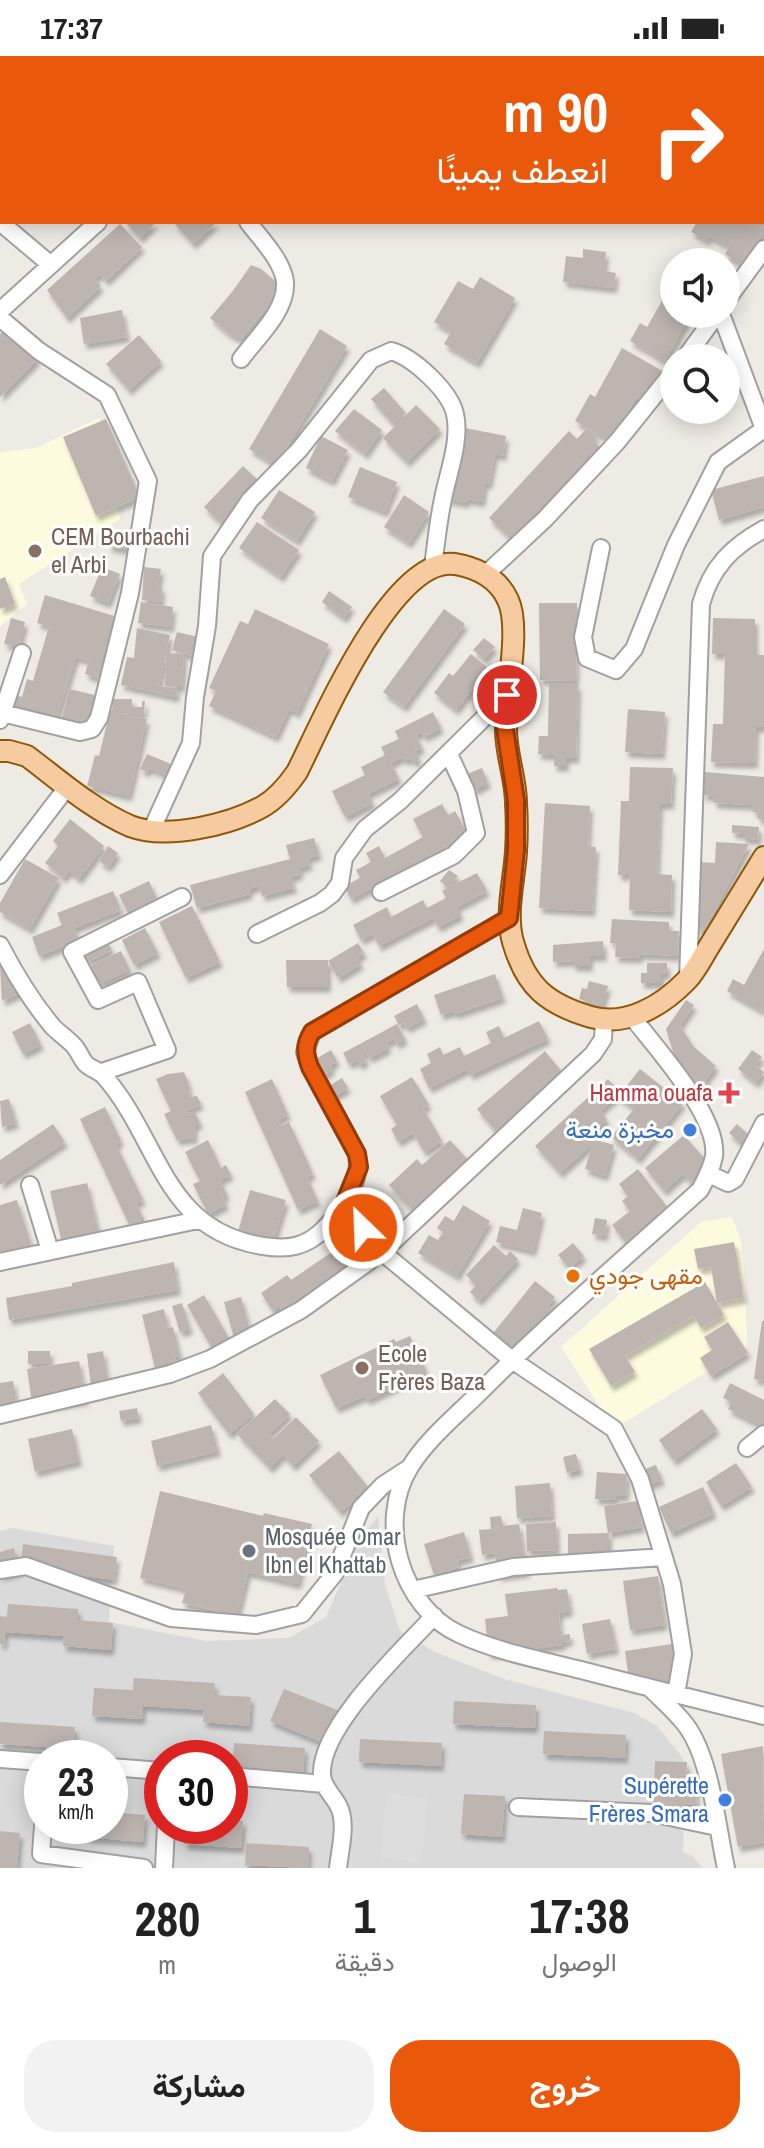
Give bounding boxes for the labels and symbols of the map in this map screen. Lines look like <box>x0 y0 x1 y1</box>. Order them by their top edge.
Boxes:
place label: CEM Bourbachi el Arbi <box>51 520 190 580</box>
marker: CEM Bourbachi el Arbi <box>26 542 44 560</box>
pin <box>473 661 541 729</box>
place label: Hamma ouafa <box>589 1076 713 1108</box>
marker: Hamma ouafa <box>720 1084 738 1102</box>
place label: مخبزة منعة <box>565 1113 674 1145</box>
marker: مخبزة منعة <box>681 1121 699 1139</box>
position arrow <box>321 1186 405 1270</box>
place label: مقهى جودي <box>589 1259 703 1295</box>
marker: مقهى جودي <box>564 1267 582 1285</box>
place label: Ecole Frères Baza <box>378 1337 485 1397</box>
marker: Ecole Frères Baza <box>353 1359 371 1377</box>
place label: Mosquée Omar Ibn el Khattab <box>265 1520 401 1580</box>
marker: Mosquée Omar Ibn el Khattab <box>240 1542 258 1560</box>
speed limit sign: 30 <box>144 1740 248 1844</box>
place label: Supérette Frères Smara <box>589 1769 709 1829</box>
marker: Supérette Frères Smara <box>716 1791 734 1809</box>

